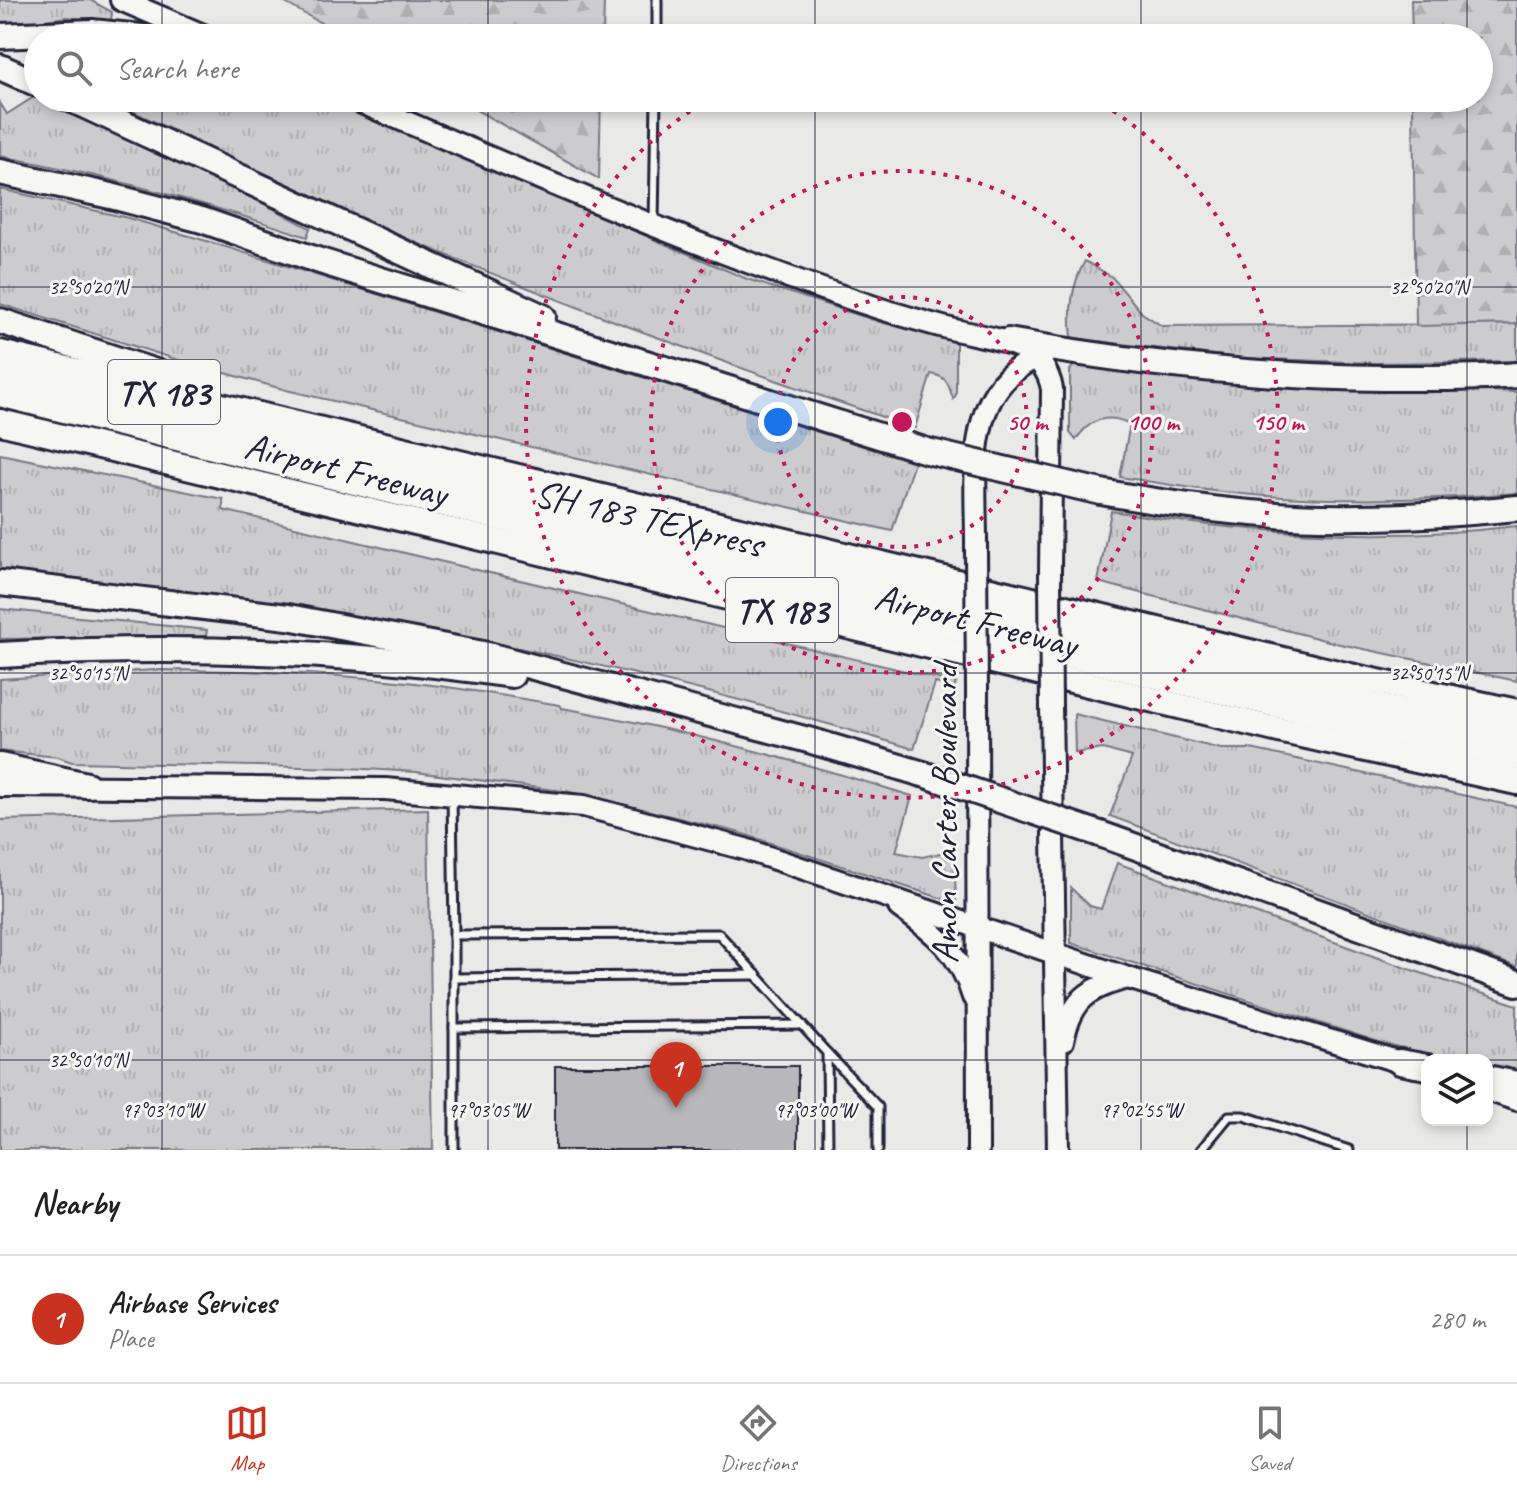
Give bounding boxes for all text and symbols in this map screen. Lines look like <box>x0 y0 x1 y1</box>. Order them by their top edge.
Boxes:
search box <box>24 24 1493 112</box>
icon: search <box>52 46 96 90</box>
text: Search here <box>116 49 238 87</box>
text: 32°50'20"N <box>49 275 130 300</box>
text: 32°50'20"N <box>1390 275 1471 300</box>
road number: TX 183 <box>108 360 220 424</box>
your location <box>758 402 798 442</box>
text: 50 m <box>1007 407 1050 437</box>
text: 100 m <box>1127 407 1181 437</box>
text: 150 m <box>1252 407 1306 437</box>
centre of rings <box>888 408 916 436</box>
street label: Airport Freeway <box>240 422 455 518</box>
street label: SH 183 TEXpress <box>530 469 771 568</box>
street label: Airport Freeway <box>870 573 1085 669</box>
road number: TX 183 <box>726 578 838 642</box>
street label: Amon Carter Boulevard <box>921 659 968 963</box>
text: 32°50'15"N <box>49 661 130 686</box>
text: 32°50'15"N <box>1390 661 1471 686</box>
pin: 1 <box>650 1042 702 1108</box>
text: 32°50'10"N <box>49 1048 130 1073</box>
map controls <box>1421 1054 1493 1126</box>
button: layers <box>1421 1054 1493 1126</box>
text: 97°03'10"W <box>121 1098 206 1123</box>
text: 97°03'05"W <box>447 1098 532 1123</box>
text: 97°03'00"W <box>774 1098 859 1123</box>
text: 97°02'55"W <box>1100 1098 1185 1123</box>
text: Nearby <box>32 1181 118 1224</box>
text: Airbase Services <box>108 1284 276 1322</box>
text: 1 <box>52 1303 64 1336</box>
text: 280 m <box>1429 1303 1485 1336</box>
text: Place <box>108 1322 154 1355</box>
tab: Map <box>225 1401 269 1477</box>
tab: Directions <box>720 1401 797 1477</box>
tab: Saved <box>1248 1401 1292 1477</box>

